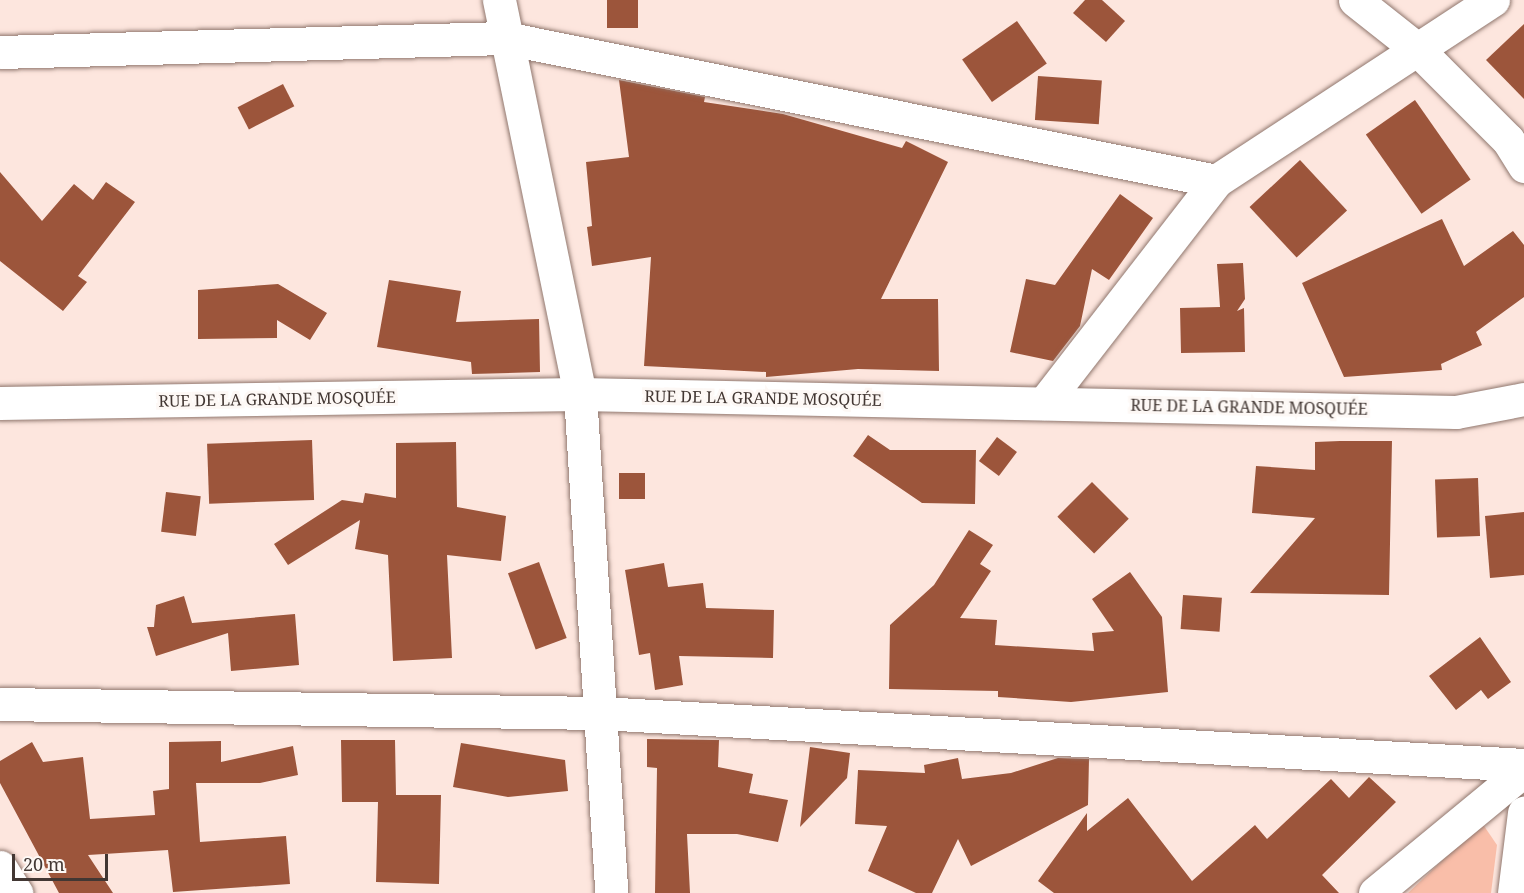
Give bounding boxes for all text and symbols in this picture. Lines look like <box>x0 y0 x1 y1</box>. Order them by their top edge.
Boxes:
street label: RUE DE LA GRANDE MOSQUÉE <box>644 386 882 410</box>
street label: RUE DE LA GRANDE MOSQUÉE <box>158 387 396 411</box>
street label: RUE DE LA GRANDE MOSQUÉE <box>1130 395 1368 419</box>
scale bar <box>15 842 111 880</box>
text: 20 m <box>23 852 65 876</box>

